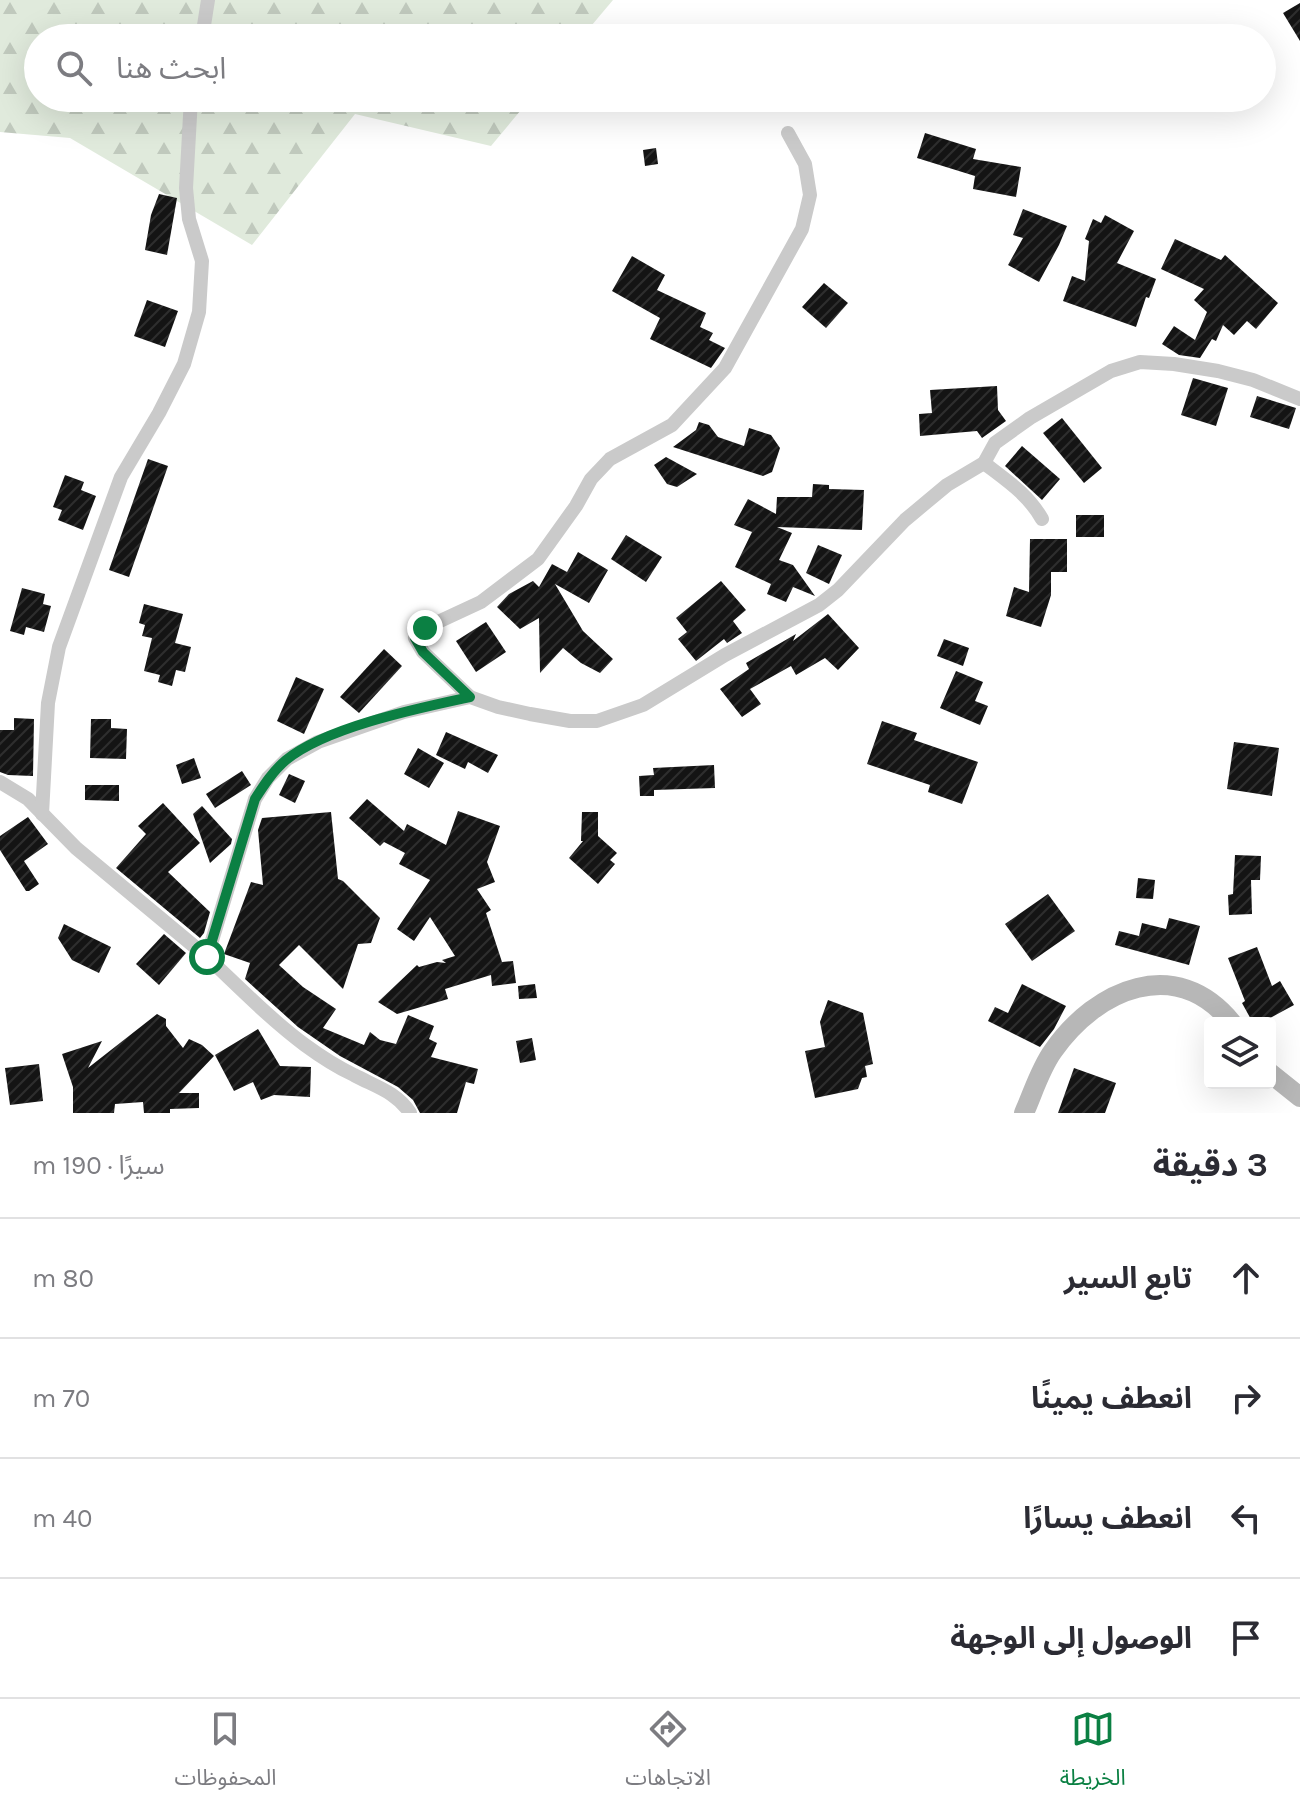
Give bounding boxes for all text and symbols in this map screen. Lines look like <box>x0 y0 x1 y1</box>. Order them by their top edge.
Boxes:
search box <box>24 24 1276 112</box>
icon: search <box>52 46 96 90</box>
text: ابحث هنا <box>116 50 226 86</box>
route end <box>407 610 443 646</box>
route start <box>189 939 225 975</box>
map controls <box>1204 1017 1276 1089</box>
button: layers <box>1204 1017 1276 1089</box>
text: 3 دقيقة <box>1153 1145 1268 1185</box>
text: سيرًا · 190 m <box>32 1150 165 1181</box>
icon: ahead <box>1224 1256 1268 1300</box>
text: تابع السير <box>1064 1260 1192 1296</box>
text: 80 m <box>32 1263 94 1294</box>
icon: right <box>1224 1376 1268 1420</box>
text: انعطف يمينًا <box>1031 1380 1192 1416</box>
text: 70 m <box>32 1383 90 1414</box>
icon: left <box>1224 1496 1268 1540</box>
text: انعطف يسارًا <box>1023 1500 1192 1536</box>
text: 40 m <box>32 1503 92 1534</box>
icon: arrive <box>1224 1616 1268 1660</box>
text: الوصول إلى الوجهة <box>950 1620 1192 1656</box>
tab: المحفوظات <box>174 1707 276 1801</box>
tab: الاتجاهات <box>625 1707 711 1801</box>
tab: الخريطة <box>1060 1707 1126 1801</box>

